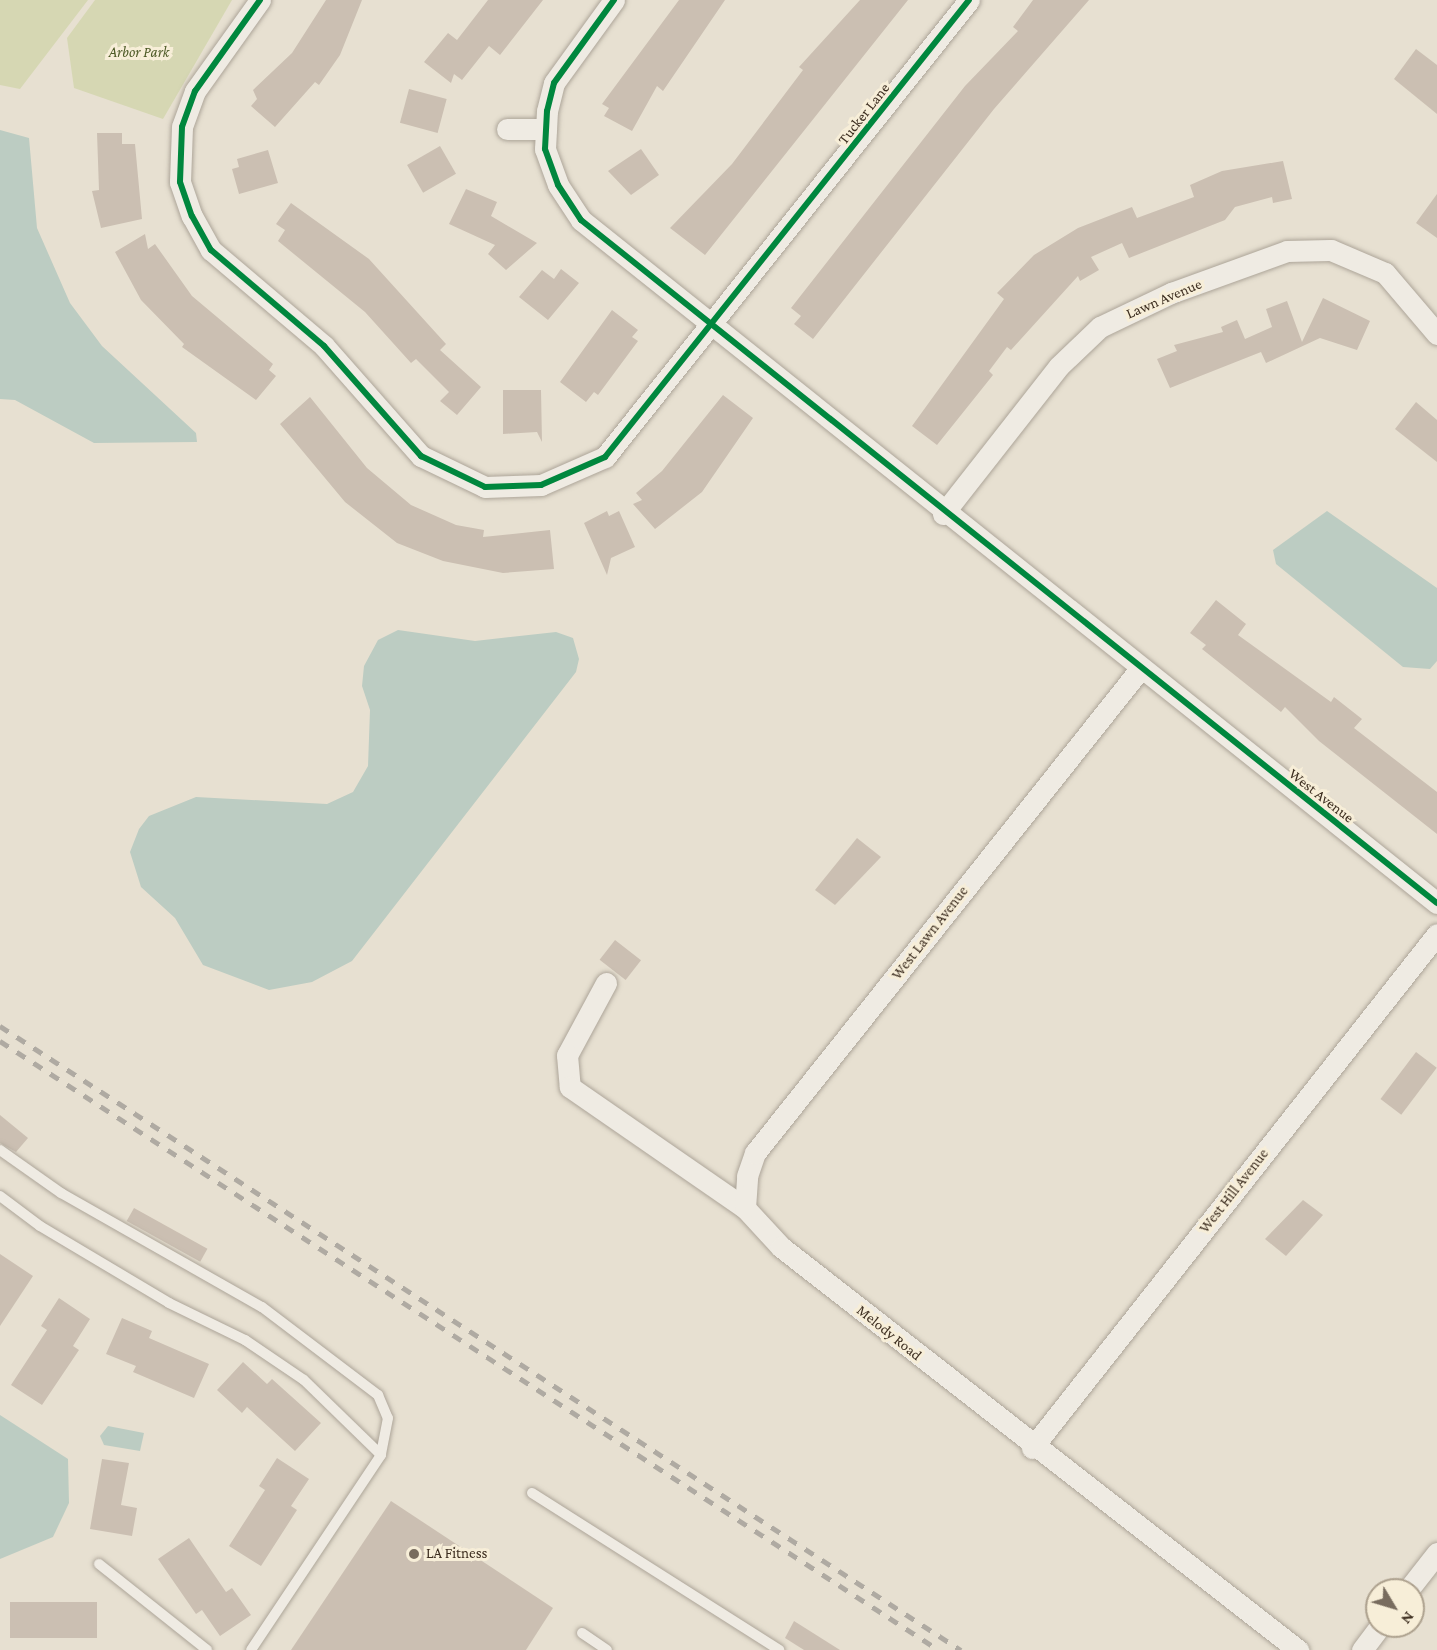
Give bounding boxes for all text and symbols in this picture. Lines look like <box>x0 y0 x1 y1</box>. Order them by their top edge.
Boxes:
park label: Arbor Park <box>109 44 169 62</box>
street label: Tucker Lane <box>834 80 894 148</box>
street label: Lawn Avenue <box>1123 275 1205 323</box>
street label: West Avenue <box>1285 765 1357 827</box>
street label: West Lawn Avenue <box>888 883 972 983</box>
street label: West Hill Avenue <box>1195 1145 1273 1237</box>
street label: Melody Road <box>853 1301 925 1365</box>
place label: LA Fitness <box>426 1545 487 1563</box>
marker: LA Fitness <box>407 1547 421 1561</box>
north arrow <box>1365 1578 1425 1638</box>
text: N <box>1398 1609 1418 1628</box>

